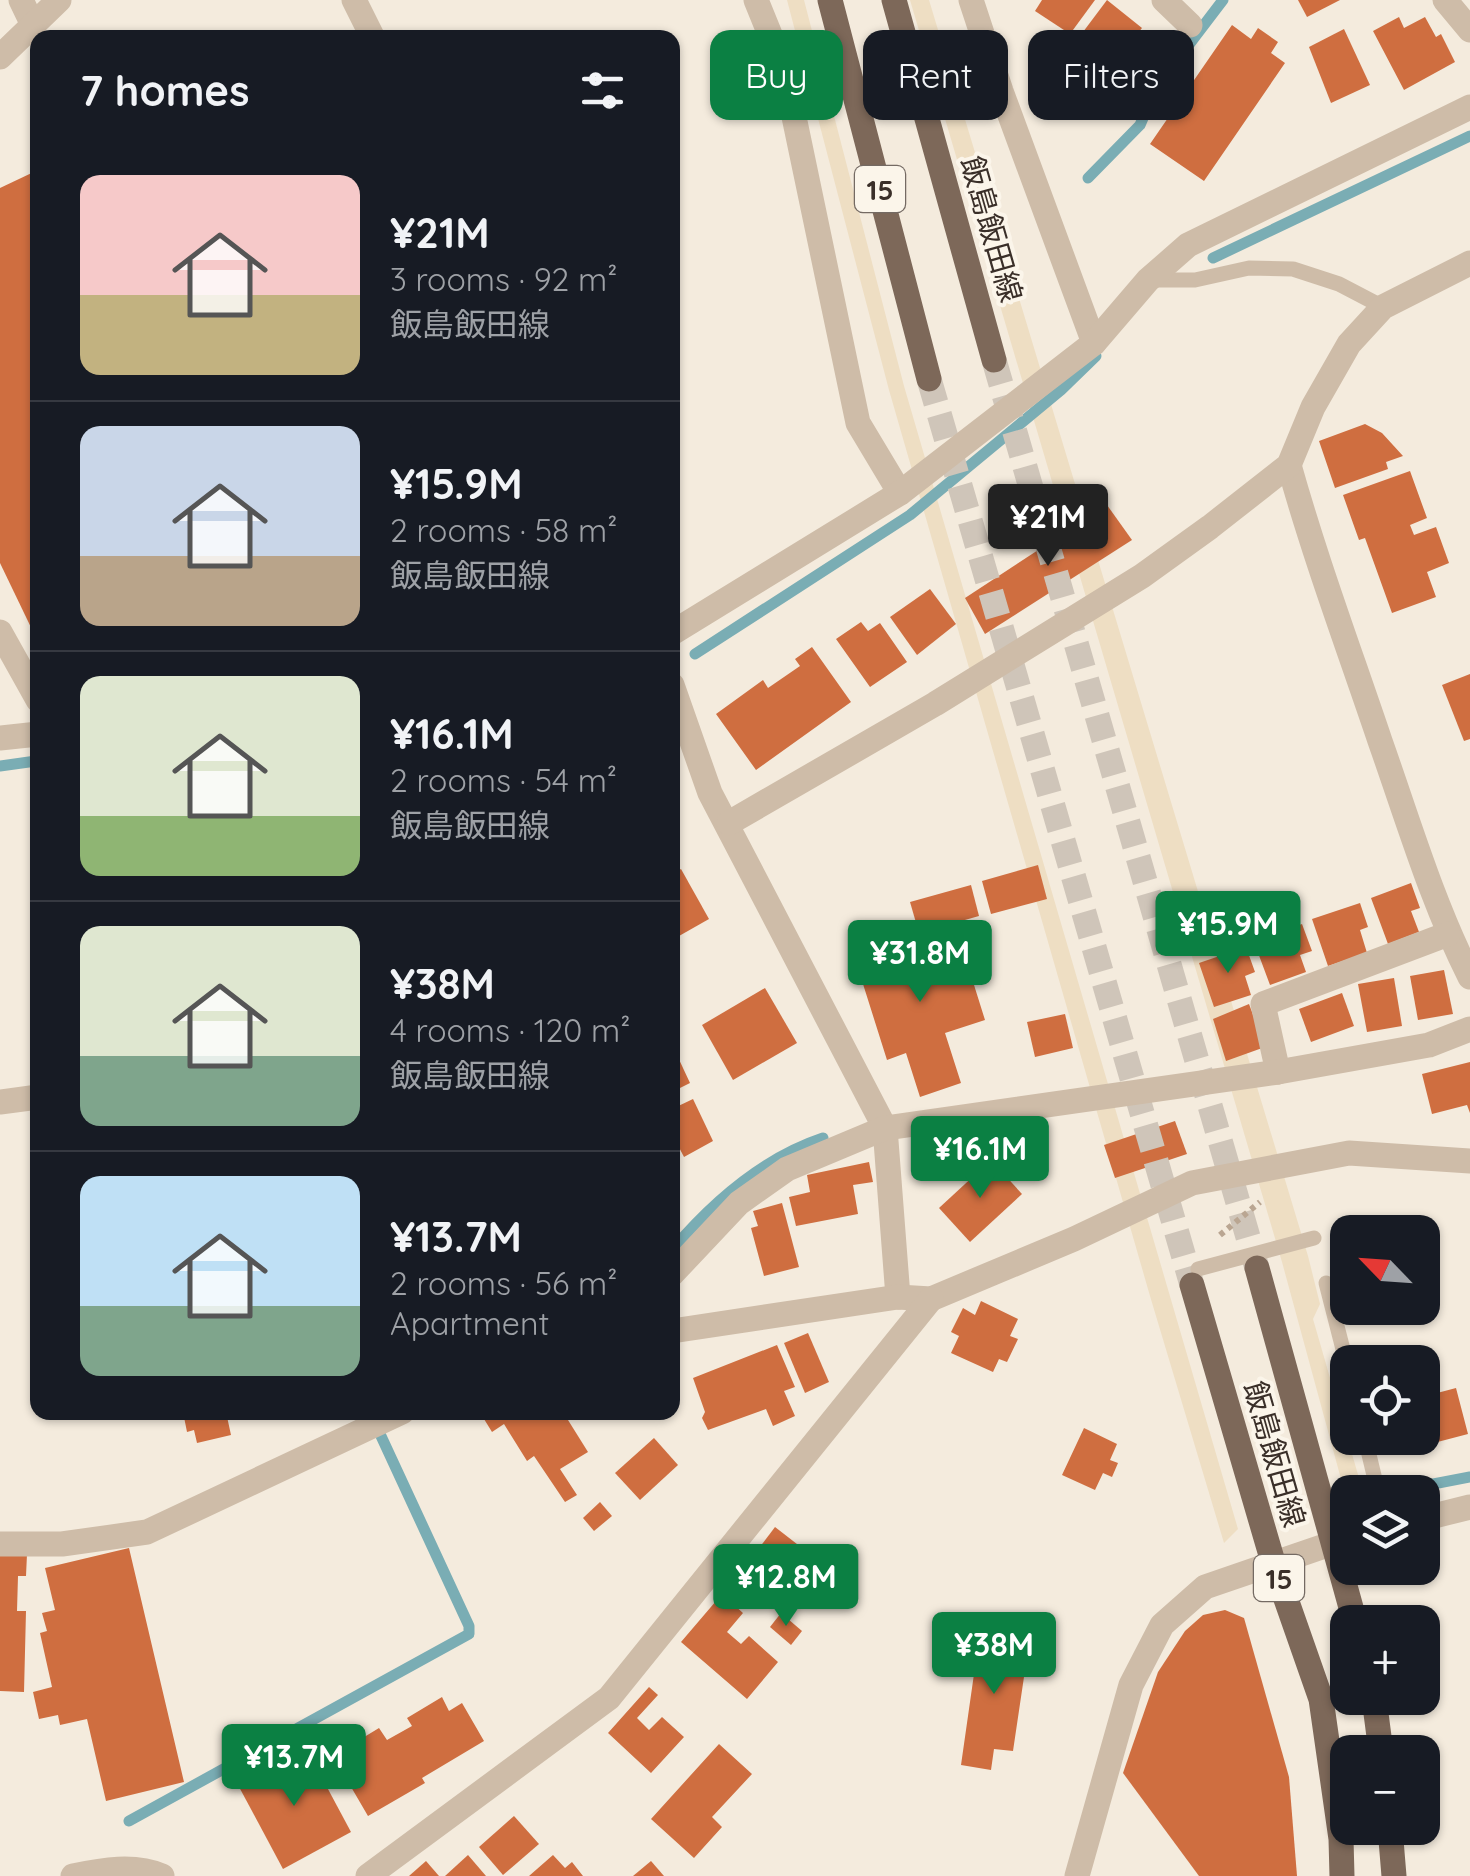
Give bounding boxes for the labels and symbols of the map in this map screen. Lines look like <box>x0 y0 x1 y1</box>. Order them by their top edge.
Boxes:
street label: 飯島飯田線 <box>953 152 1031 306</box>
road number: 15 <box>855 166 905 212</box>
pin: ¥21M <box>989 484 1107 569</box>
pin: ¥15.9M <box>1147 891 1309 976</box>
pin: ¥31.8M <box>839 920 1001 1005</box>
pin: ¥16.1M <box>899 1116 1061 1201</box>
north arrow <box>1330 1215 1440 1325</box>
street label: 飯島飯田線 <box>1236 1377 1314 1531</box>
pin: ¥12.8M <box>705 1544 867 1629</box>
road number: 15 <box>1254 1555 1304 1601</box>
pin: ¥38M <box>935 1612 1053 1697</box>
pin: ¥13.7M <box>213 1724 375 1809</box>

